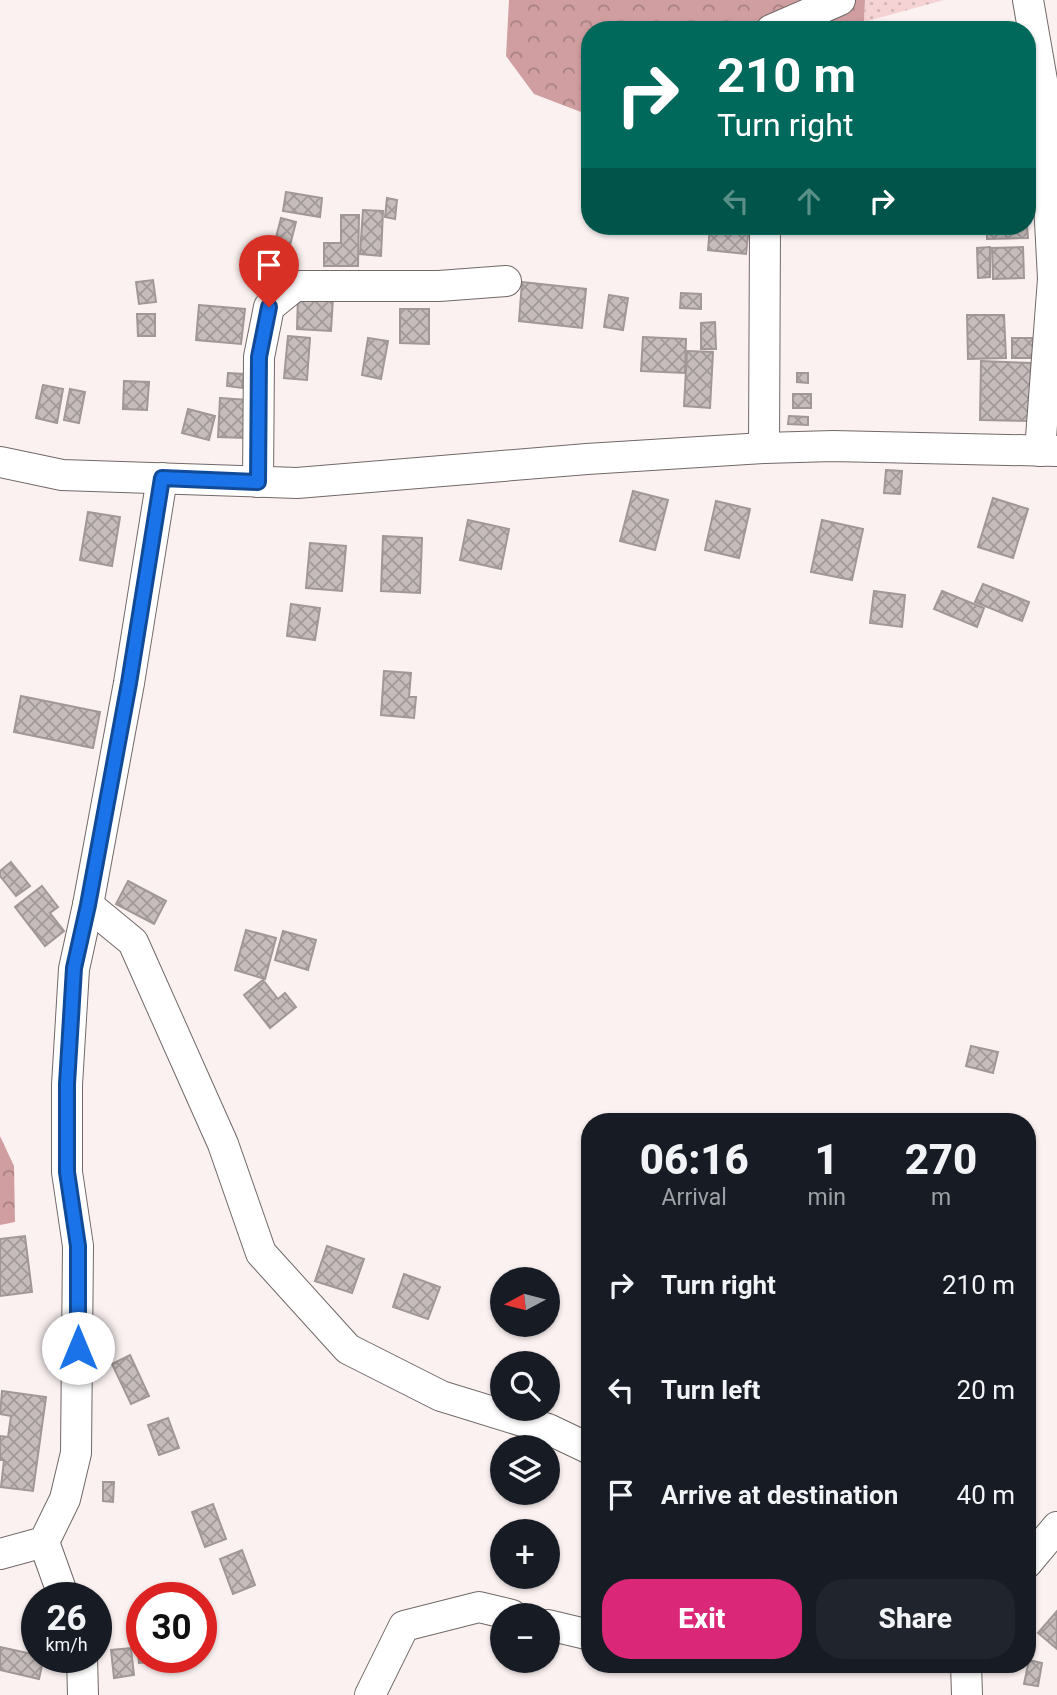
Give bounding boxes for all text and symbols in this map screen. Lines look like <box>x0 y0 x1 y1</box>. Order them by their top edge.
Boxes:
text: 210 m <box>717 47 856 104</box>
icon: right <box>602 49 693 140</box>
text: Turn right <box>717 106 853 144</box>
icon: left <box>717 182 755 220</box>
icon: ahead <box>790 182 828 220</box>
icon: right <box>863 182 901 220</box>
pin <box>239 235 299 307</box>
icon: arrive <box>250 246 288 284</box>
text: 06:16 <box>640 1135 749 1184</box>
text: 1 <box>815 1135 839 1184</box>
text: 270 <box>905 1135 977 1184</box>
text: Arrival <box>662 1184 727 1211</box>
text: min <box>807 1184 846 1211</box>
text: m <box>931 1184 951 1211</box>
icon: right <box>602 1266 640 1304</box>
north arrow <box>490 1267 560 1337</box>
map controls <box>490 1267 560 1673</box>
text: Turn right <box>661 1270 776 1300</box>
text: 210 m <box>942 1270 1015 1300</box>
position arrow <box>41 1311 115 1385</box>
button: search <box>490 1351 560 1421</box>
icon: left <box>602 1371 640 1409</box>
text: Turn left <box>661 1375 760 1405</box>
text: 20 m <box>957 1375 1015 1405</box>
button: layers <box>490 1435 560 1505</box>
icon: arrive <box>602 1476 640 1514</box>
text: Arrive at destination <box>661 1480 898 1510</box>
text: 40 m <box>957 1480 1015 1510</box>
button: + <box>490 1519 560 1589</box>
button: Exit <box>602 1579 802 1659</box>
button: Share <box>816 1579 1015 1659</box>
speed limit sign: 30 <box>126 1582 217 1673</box>
text: 26 <box>46 1598 87 1639</box>
button: − <box>490 1603 560 1673</box>
text: km/h <box>45 1634 88 1655</box>

